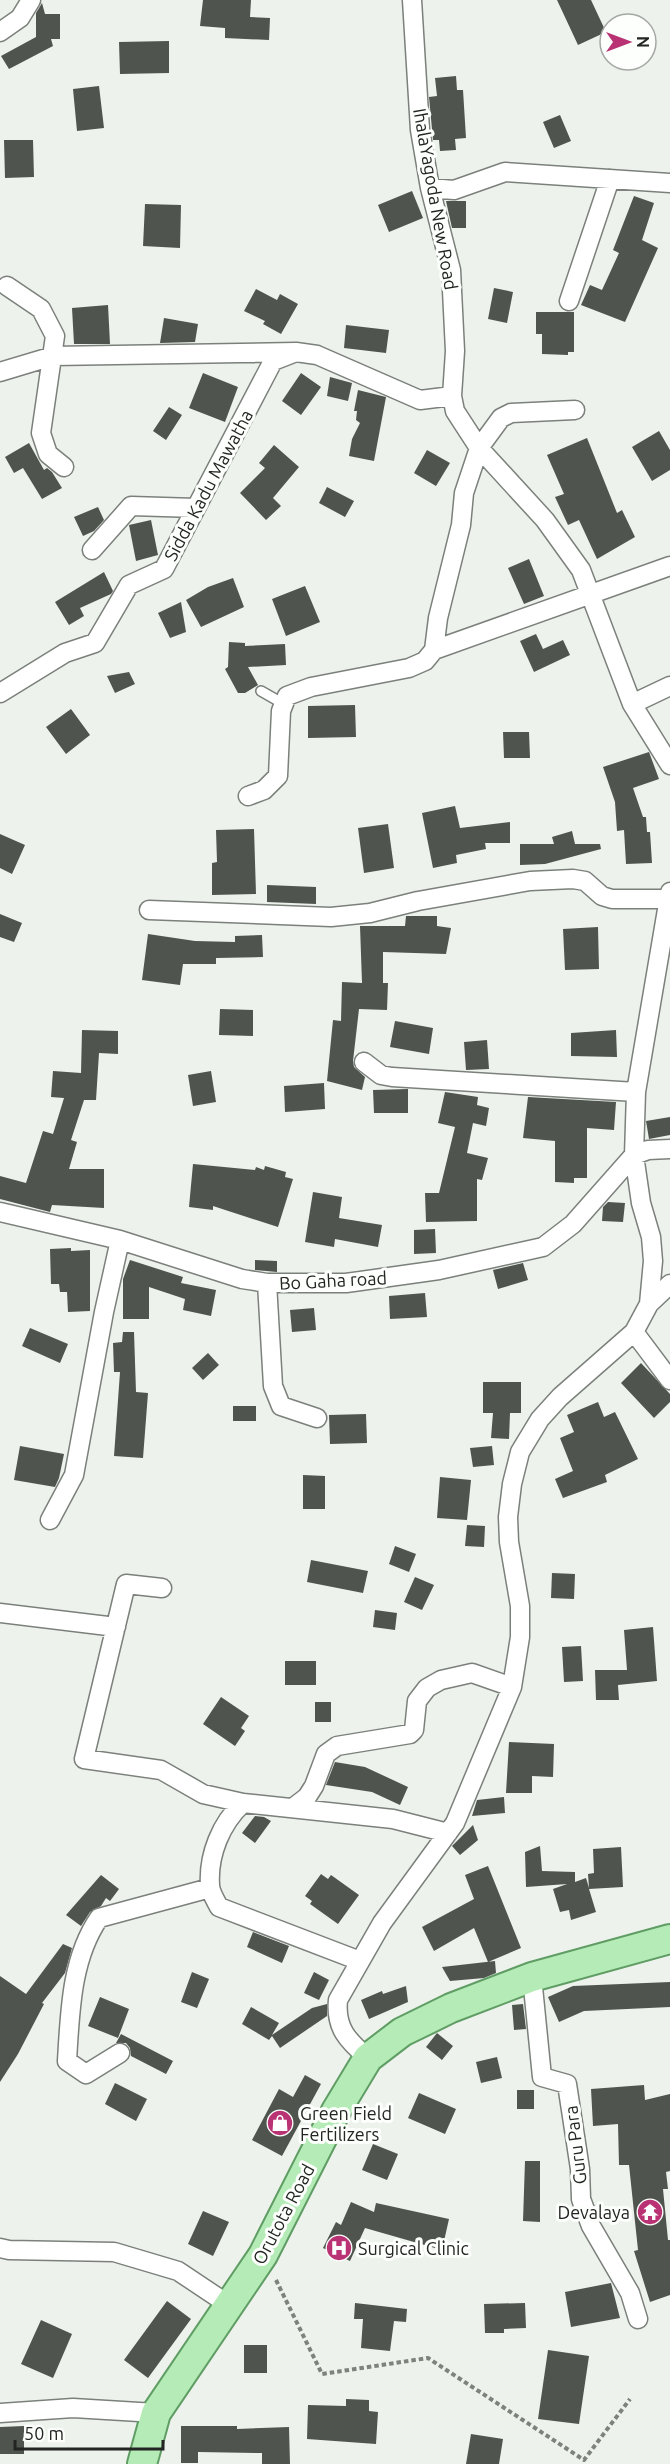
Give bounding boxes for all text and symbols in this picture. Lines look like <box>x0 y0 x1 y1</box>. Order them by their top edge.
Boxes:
north arrow <box>598 12 658 72</box>
text: N <box>634 36 652 48</box>
street label: IhalaYagoda New Road <box>410 106 462 292</box>
street label: Sidda Kadu Mawatha <box>160 406 256 564</box>
street label: Bo Gaha road <box>279 1267 387 1293</box>
place label: Green Field Fertilizers <box>300 2103 392 2144</box>
street label: Guru Para <box>560 2104 590 2186</box>
shop icon: Green Field Fertilizers <box>265 2108 295 2138</box>
street label: Orutota Road <box>248 2161 318 2267</box>
temple icon: Devalaya <box>635 2197 665 2227</box>
place label: Devalaya <box>557 2202 630 2222</box>
hospital icon: Surgical Clinic <box>324 2233 354 2263</box>
place label: Surgical Clinic <box>358 2238 469 2258</box>
scale bar <box>15 2413 164 2451</box>
text: 50 m <box>24 2423 64 2443</box>

